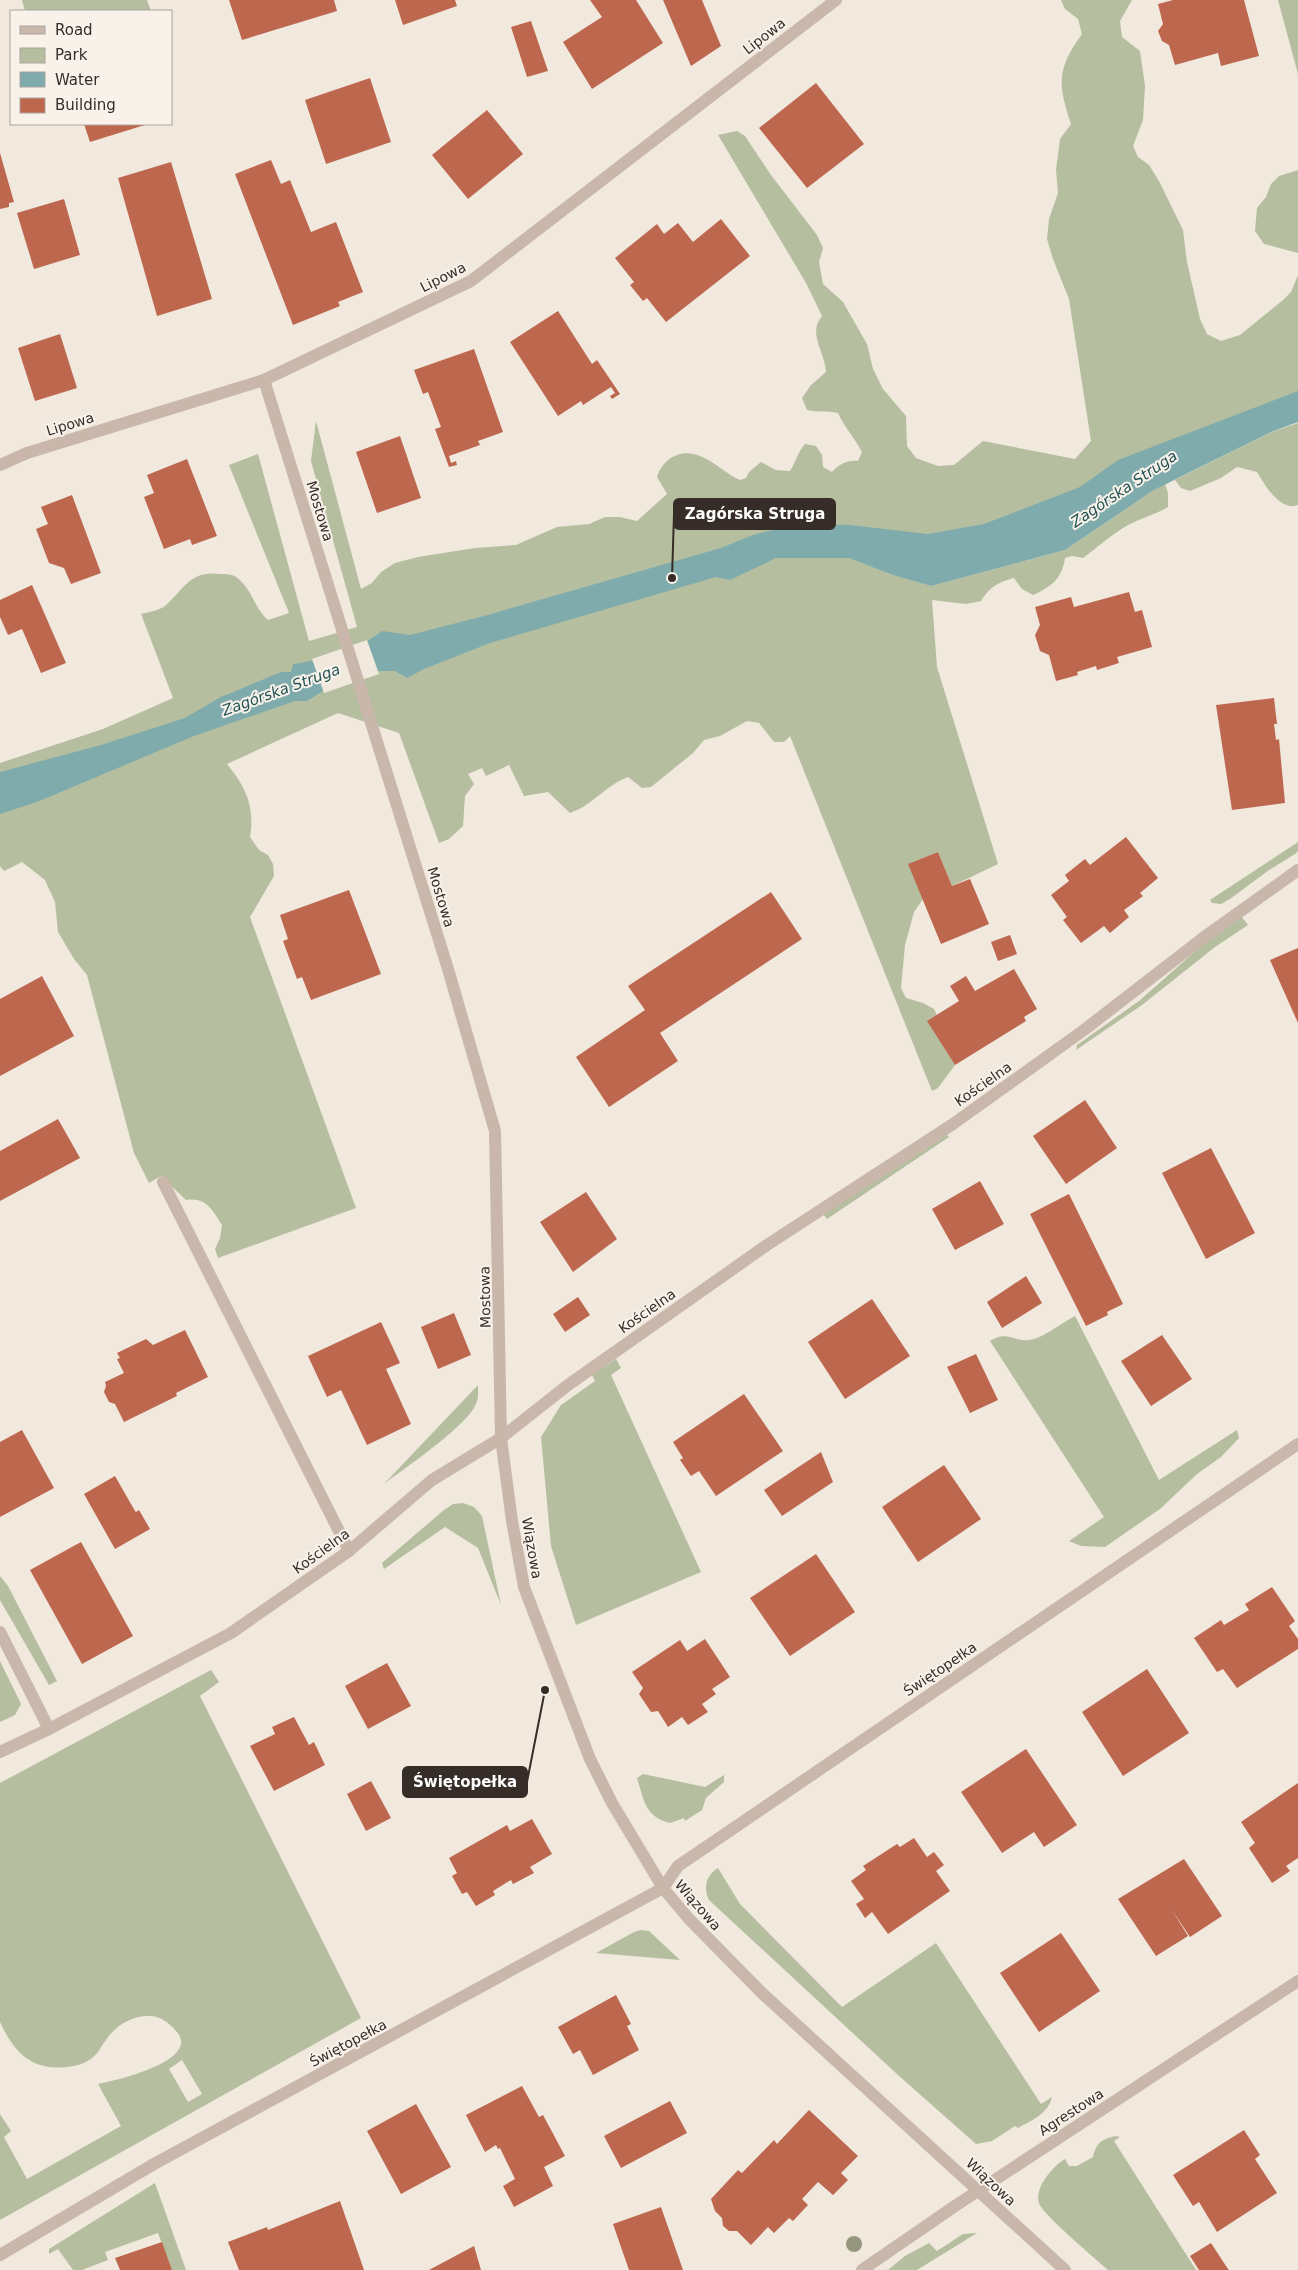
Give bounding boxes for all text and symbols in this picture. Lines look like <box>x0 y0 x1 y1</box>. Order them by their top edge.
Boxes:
legend <box>10 10 172 125</box>
street label: Lipowa <box>740 15 788 57</box>
text: Road <box>55 21 93 39</box>
text: Park <box>55 46 88 64</box>
text: Water <box>55 71 100 89</box>
text: Building <box>55 96 116 114</box>
street label: Lipowa <box>417 259 469 295</box>
street label: Lipowa <box>44 409 96 439</box>
water label: Zagórska Struga <box>1066 447 1181 532</box>
street label: Mostowa <box>303 479 337 543</box>
callout: Zagórska Struga <box>674 499 835 529</box>
text: Zagórska Struga <box>685 505 825 523</box>
water label: Zagórska Struga <box>218 660 343 720</box>
street label: Mostowa <box>424 865 458 929</box>
street label: Kościelna <box>951 1059 1015 1109</box>
street label: Mostowa <box>476 1266 494 1328</box>
street label: Kościelna <box>615 1286 679 1336</box>
street label: Wiązowa <box>519 1516 545 1580</box>
street label: Kościelna <box>290 1525 352 1577</box>
street label: Świętopełka <box>900 1638 980 1699</box>
callout: Świętopełka <box>403 1767 527 1797</box>
text: Świętopełka <box>413 1772 517 1791</box>
street label: Wiązowa <box>672 1876 724 1934</box>
street label: Świętopełka <box>306 2015 389 2070</box>
street label: Agrestowa <box>1036 2085 1106 2139</box>
street label: Wiązowa <box>963 2155 1019 2209</box>

